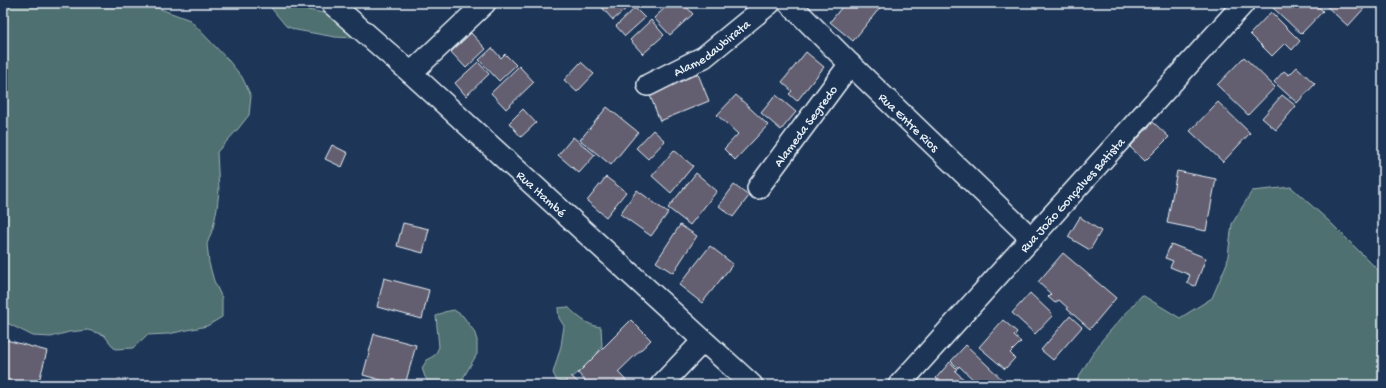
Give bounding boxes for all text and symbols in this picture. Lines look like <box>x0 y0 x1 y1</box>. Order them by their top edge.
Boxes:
street label: AlamedaUbirata <box>672 17 755 81</box>
street label: Alameda Segredo <box>771 83 842 170</box>
street label: Rua Entre Rios <box>874 91 942 157</box>
street label: Rua João Gonçalves Batista <box>1018 135 1129 256</box>
street label: Rua Itambé <box>513 168 568 221</box>

